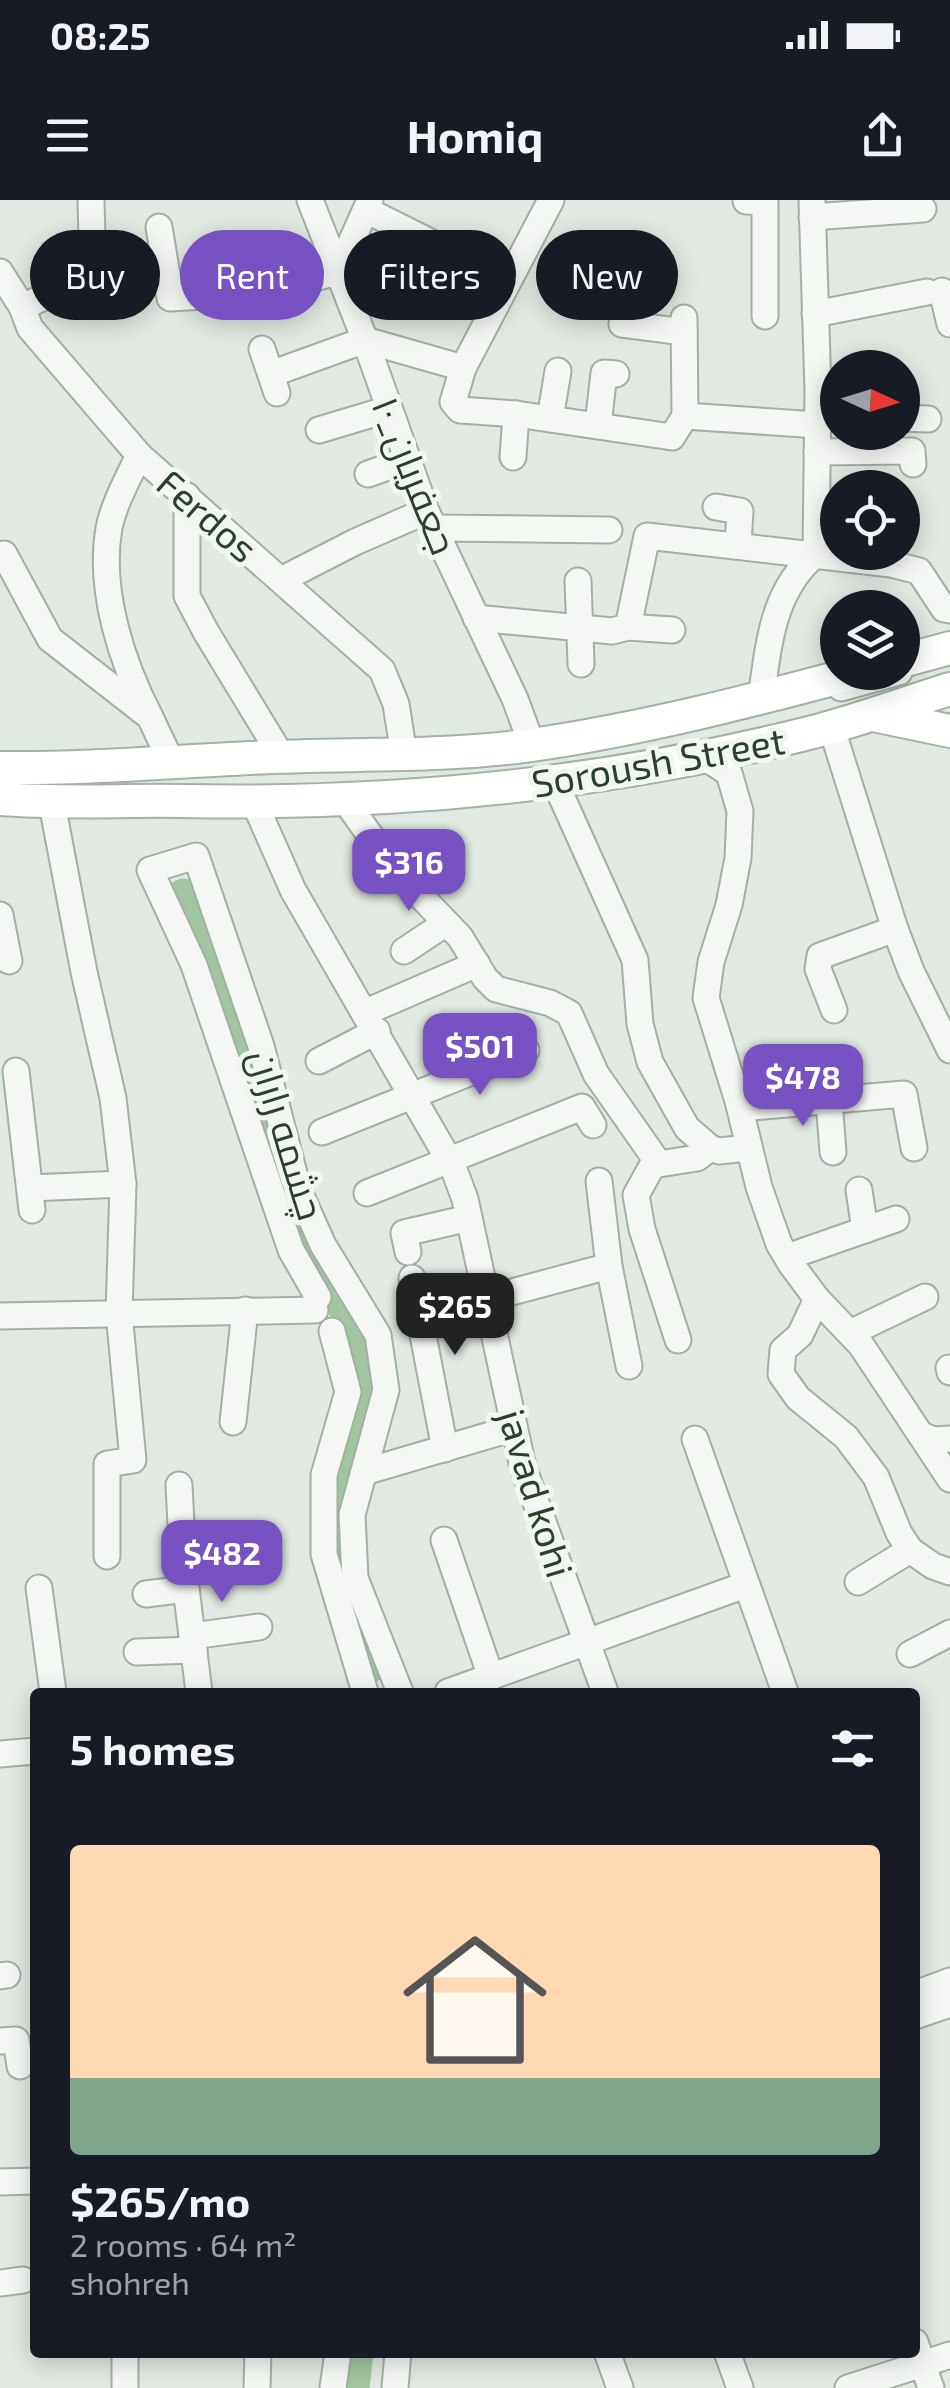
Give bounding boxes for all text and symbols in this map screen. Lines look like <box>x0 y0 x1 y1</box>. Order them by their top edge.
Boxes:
text: 08:25 <box>50 12 150 58</box>
icon: menu <box>40 108 95 163</box>
text: Homiq <box>407 108 543 162</box>
icon: share <box>855 108 910 163</box>
chip: Buy <box>30 230 160 320</box>
chip: Rent <box>180 230 324 320</box>
chip: Filters <box>344 230 516 320</box>
chip: New <box>536 230 678 320</box>
north arrow <box>820 350 920 450</box>
map controls <box>820 350 920 690</box>
street label: ۱۰_جعفریان <box>363 390 468 561</box>
street label: Ferdos <box>148 459 268 571</box>
button: locate <box>820 470 920 570</box>
button: layers <box>820 590 920 690</box>
street label: Soroush Street <box>528 716 788 806</box>
pin: $316 <box>350 829 468 914</box>
text: $316 <box>374 842 444 880</box>
pin: $501 <box>421 1013 539 1098</box>
text: $501 <box>445 1026 515 1064</box>
street label: چشمه راران <box>237 1043 336 1226</box>
pin: $478 <box>744 1044 862 1129</box>
text: $478 <box>765 1057 841 1095</box>
pin: $265 <box>396 1273 514 1358</box>
text: $265 <box>418 1286 492 1324</box>
street label: javad kohi <box>490 1403 584 1583</box>
pin: $482 <box>163 1520 281 1605</box>
text: $482 <box>183 1533 261 1571</box>
icon: filters <box>825 1721 880 1776</box>
text: 5 homes <box>70 1723 235 1773</box>
icon: home <box>385 1910 565 2090</box>
text: $265/mo <box>70 2175 250 2225</box>
text: 2 rooms · 64 m² <box>70 2225 296 2263</box>
text: shohreh <box>70 2263 190 2301</box>

